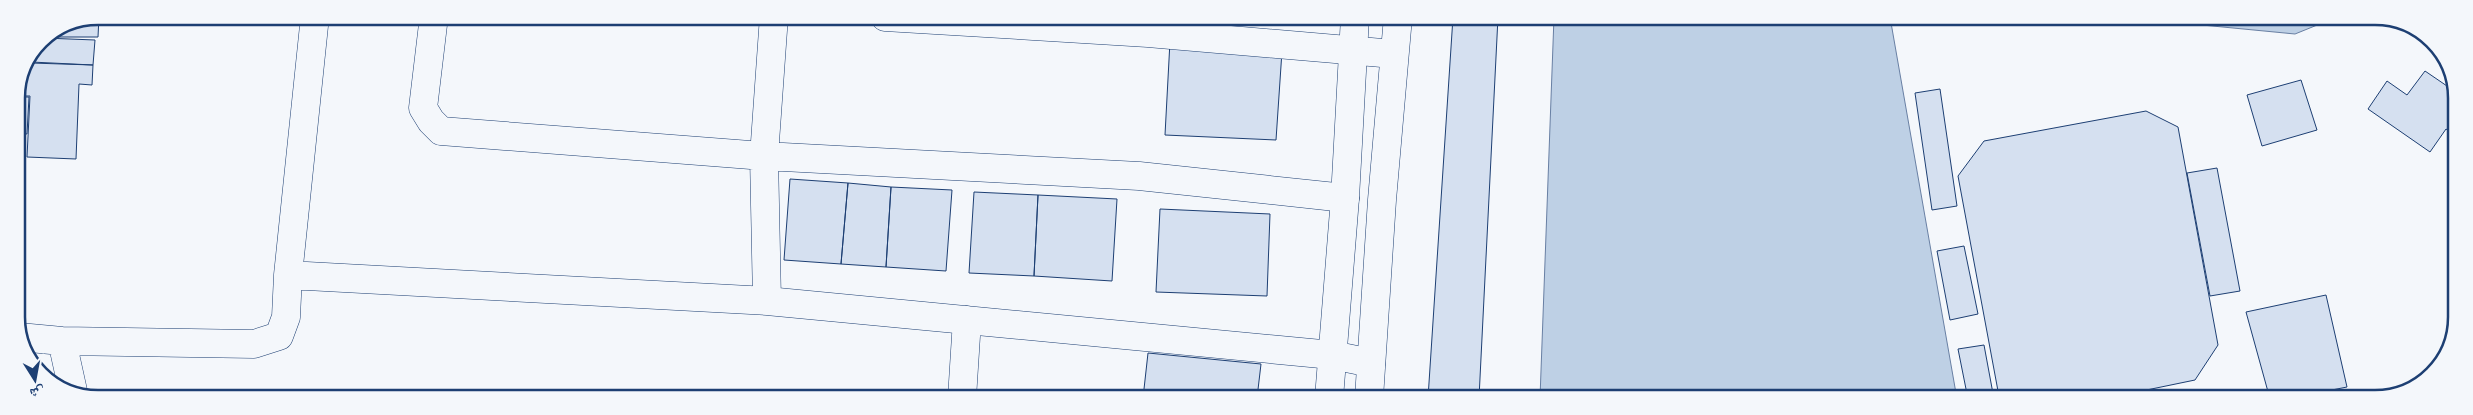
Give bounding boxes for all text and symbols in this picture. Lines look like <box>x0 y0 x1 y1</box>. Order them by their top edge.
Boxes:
north arrow <box>10 355 60 405</box>
text: ش <box>28 383 46 402</box>

